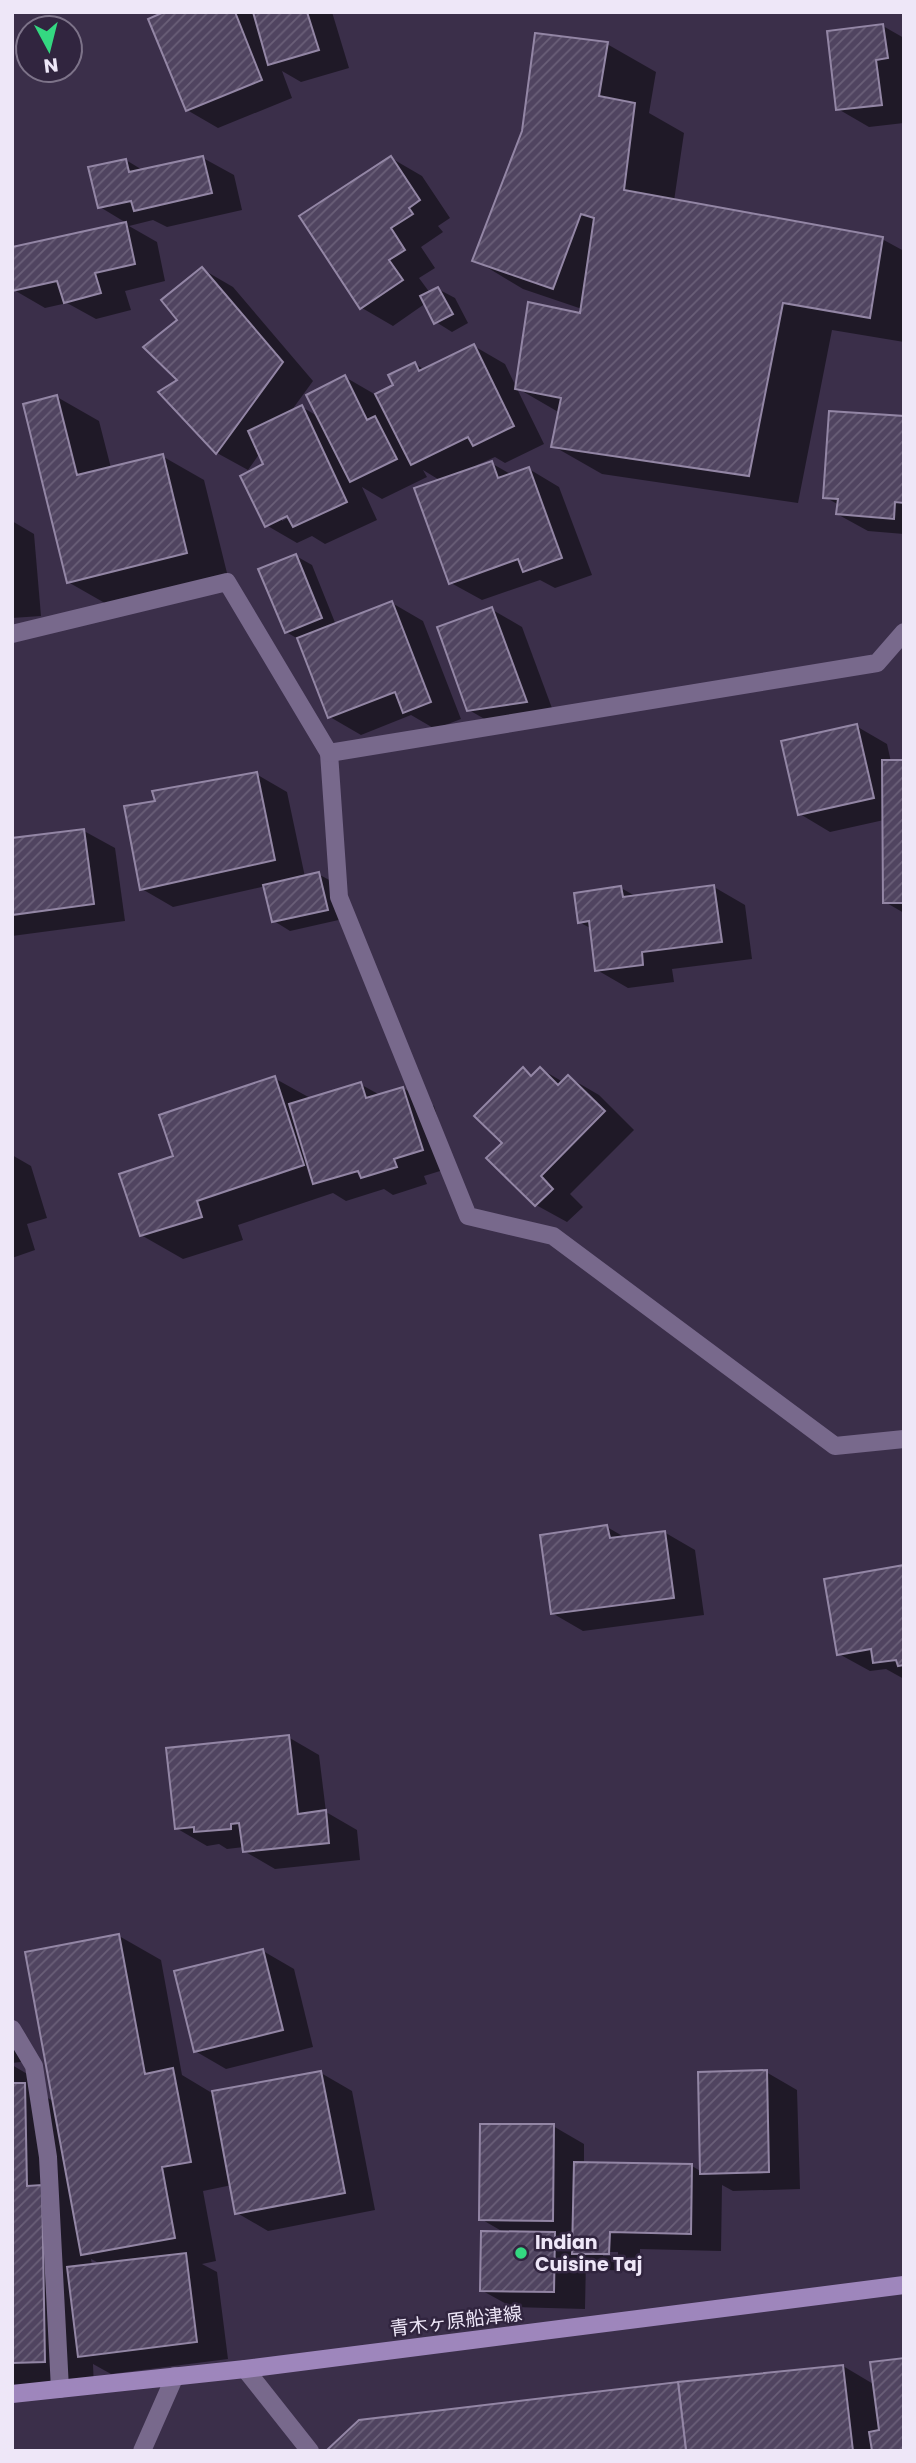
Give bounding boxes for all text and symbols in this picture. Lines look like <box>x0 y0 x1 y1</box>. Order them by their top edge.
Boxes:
north arrow <box>14 14 84 84</box>
text: N <box>42 51 60 80</box>
place label: Indian Cuisine Taj <box>535 2229 642 2278</box>
marker: Indian Cuisine Taj <box>513 2245 529 2261</box>
street label: 青木ヶ原船津線 <box>388 2299 524 2343</box>

